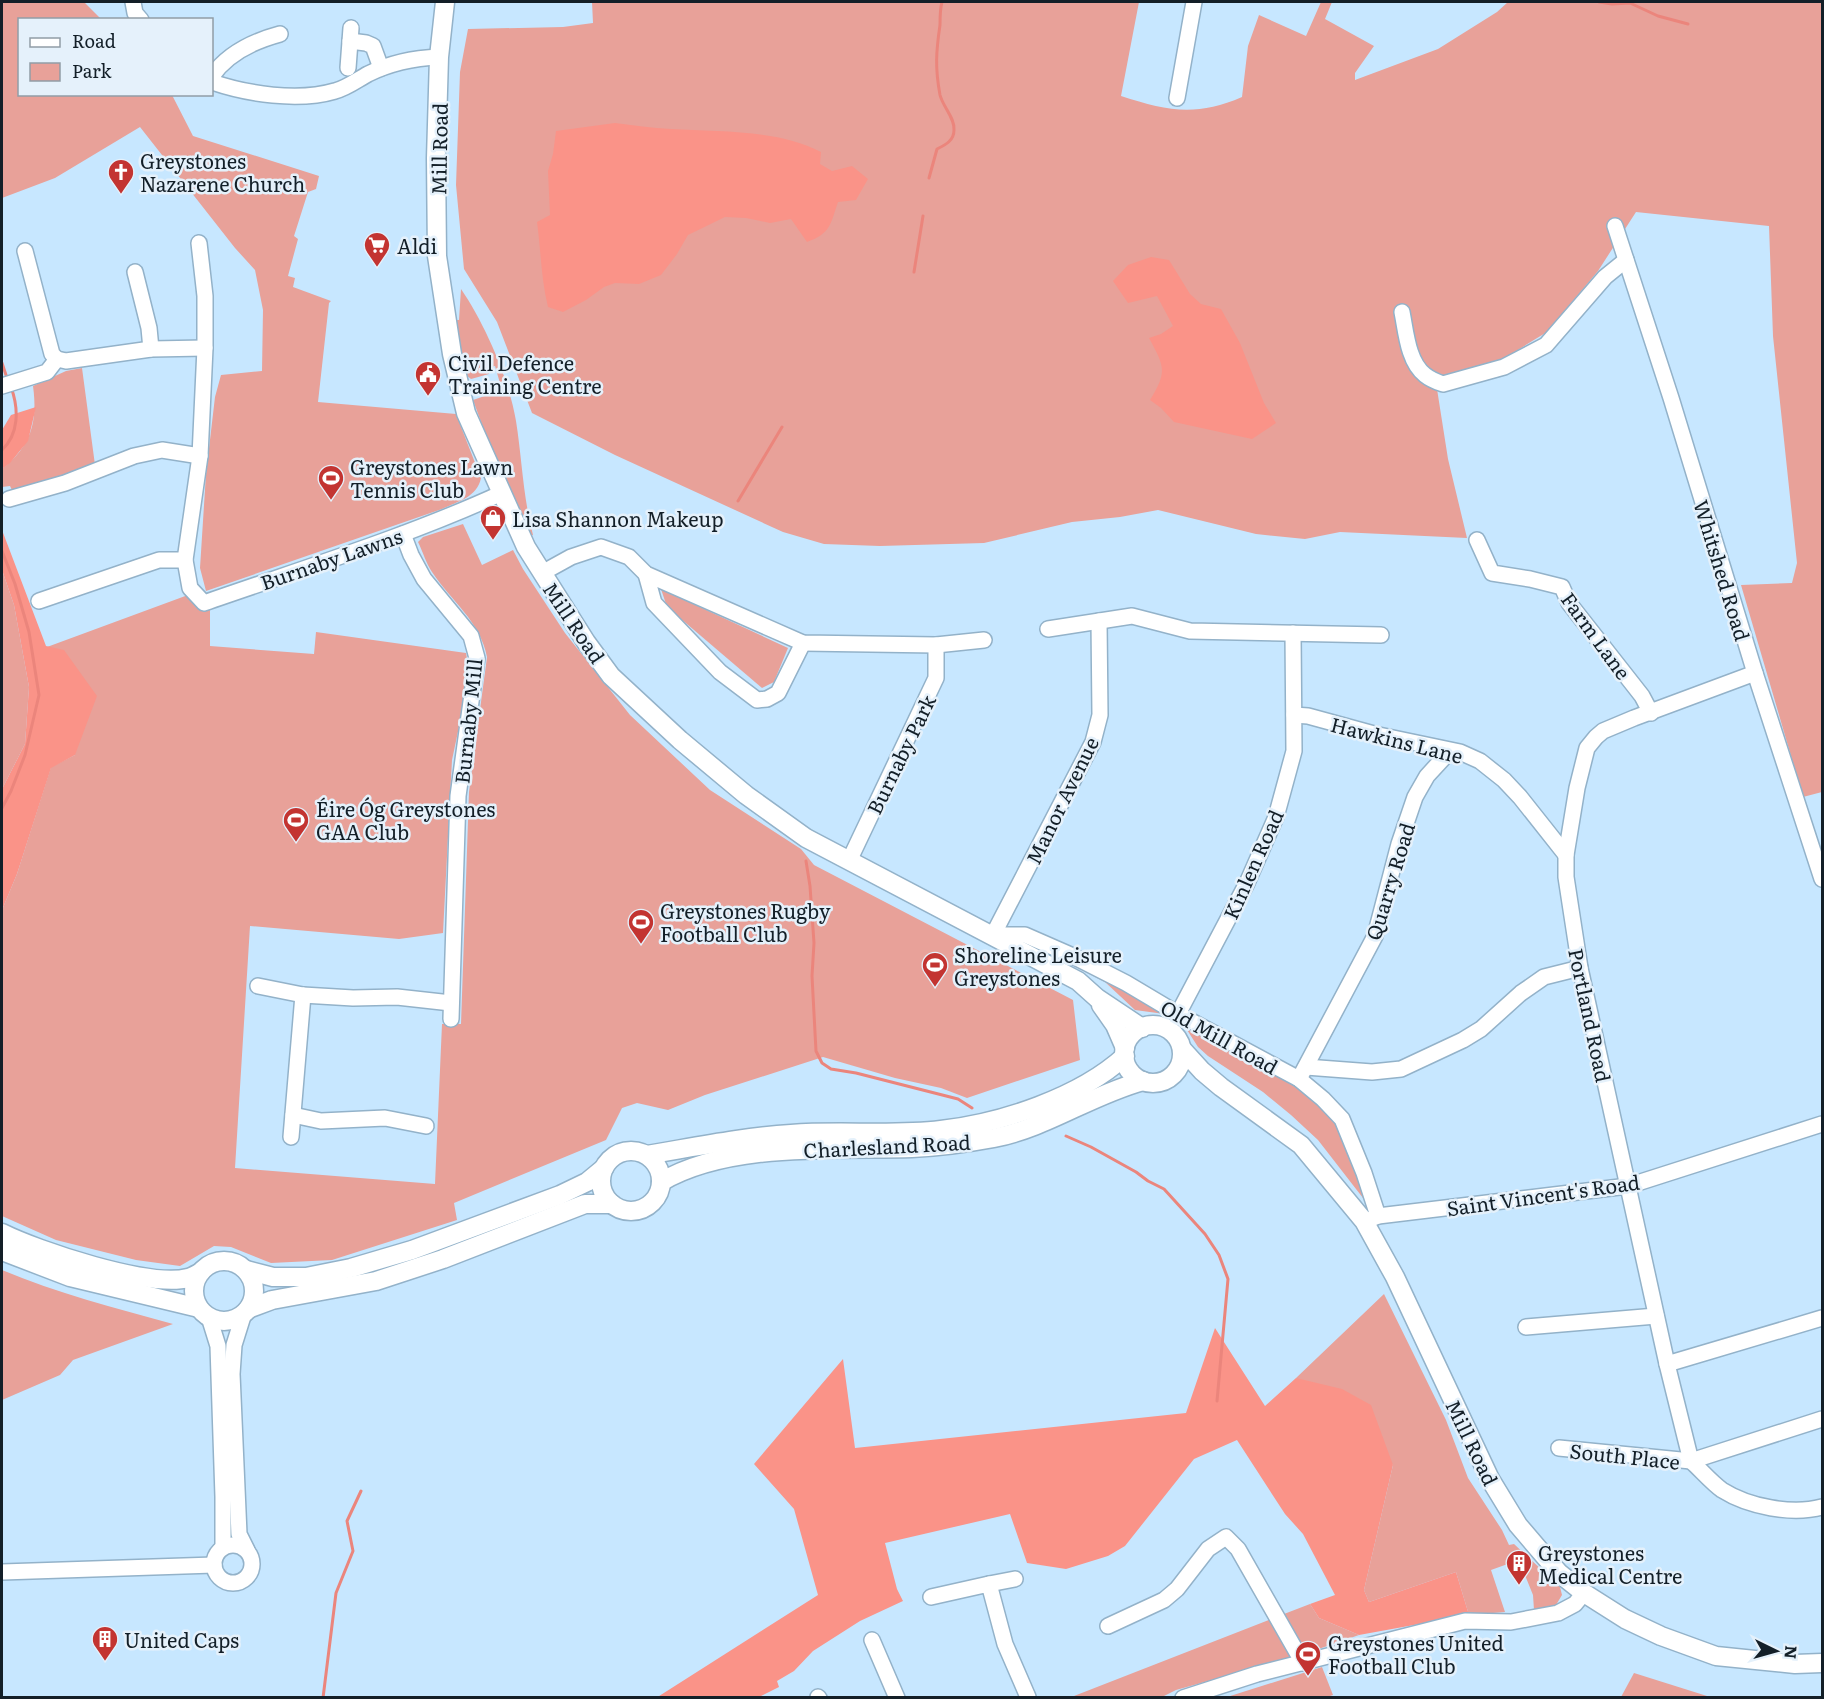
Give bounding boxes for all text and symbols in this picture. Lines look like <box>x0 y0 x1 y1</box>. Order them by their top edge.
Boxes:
legend <box>18 18 213 96</box>
text: Road <box>72 27 116 54</box>
text: Park <box>72 57 113 84</box>
street label: Mill Road <box>422 103 454 195</box>
place label: Greystones Nazarene Church <box>140 145 305 198</box>
church icon: Greystones Nazarene Church <box>106 157 136 195</box>
supermarket icon: Aldi <box>362 230 392 268</box>
place label: Aldi <box>397 230 437 260</box>
place label: Civil Defence Training Centre <box>448 347 602 400</box>
public building icon: Civil Defence Training Centre <box>413 359 443 397</box>
place label: Greystones Lawn Tennis Club <box>350 451 513 504</box>
sports icon: Greystones Lawn Tennis Club <box>316 463 346 501</box>
street label: Whitshed Road <box>1687 496 1759 644</box>
shop icon: Lisa Shannon Makeup <box>478 503 508 541</box>
place label: Lisa Shannon Makeup <box>512 503 724 533</box>
street label: Burnaby Lawns <box>256 520 406 596</box>
street label: Mill Road <box>537 575 613 669</box>
street label: Farm Lane <box>1555 585 1639 685</box>
street label: Burnaby Mill <box>445 656 489 785</box>
street label: Burnaby Park <box>858 688 942 819</box>
street label: Hawkins Lane <box>1328 708 1466 770</box>
street label: Manor Avenue <box>1017 731 1105 869</box>
place label: Éire Óg Greystones GAA Club <box>316 793 495 846</box>
street label: Kinlen Road <box>1214 804 1290 924</box>
sports icon: Éire Óg Greystones GAA Club <box>281 805 311 843</box>
street label: Quarry Road <box>1357 819 1421 943</box>
place label: Greystones Rugby Football Club <box>660 895 831 948</box>
sports icon: Greystones Rugby Football Club <box>626 907 656 945</box>
place label: Shoreline Leisure Greystones <box>954 939 1122 992</box>
street label: Portland Road <box>1562 945 1620 1085</box>
sports icon: Shoreline Leisure Greystones <box>920 950 950 988</box>
street label: Old Mill Road <box>1156 991 1284 1081</box>
street label: Charlesland Road <box>803 1126 971 1164</box>
street label: Saint Vincent's Road <box>1445 1166 1641 1222</box>
street label: Mill Road <box>1439 1394 1507 1490</box>
street label: South Place <box>1568 1434 1682 1476</box>
place label: Greystones Medical Centre <box>1538 1537 1683 1590</box>
building icon: Greystones Medical Centre <box>1504 1548 1534 1586</box>
north arrow <box>1746 1621 1806 1681</box>
building icon: United Caps <box>90 1624 120 1662</box>
place label: United Caps <box>124 1624 239 1654</box>
place label: Greystones United Football Club <box>1328 1627 1504 1680</box>
sports icon: Greystones United Football Club <box>1293 1639 1323 1677</box>
text: N <box>1779 1645 1804 1660</box>

